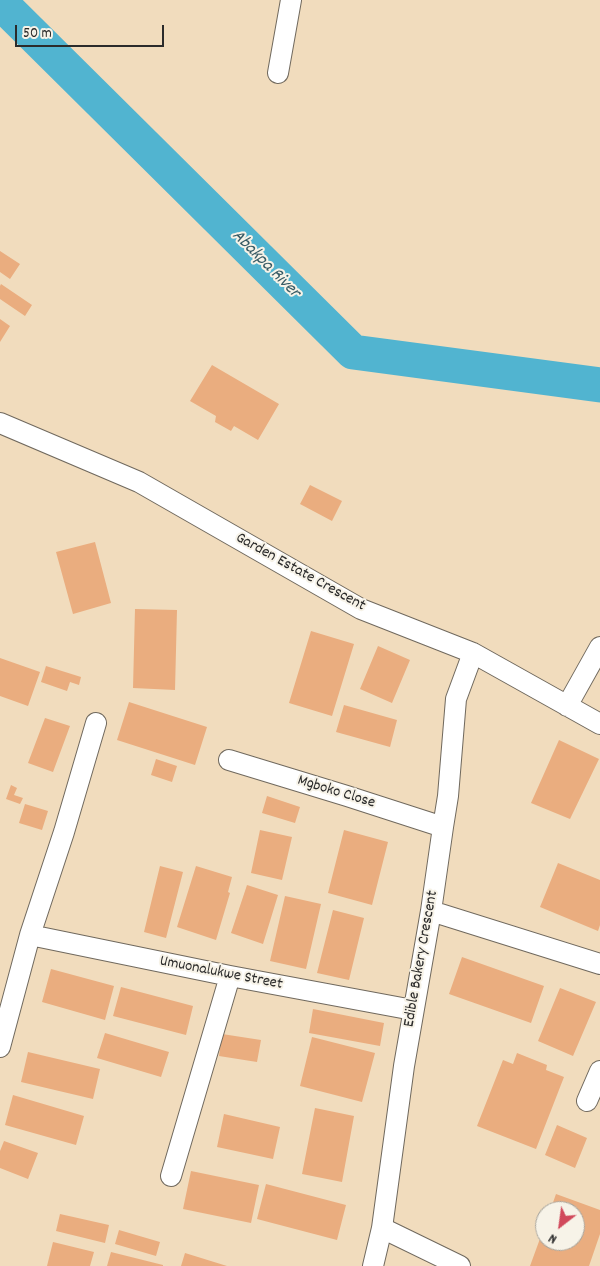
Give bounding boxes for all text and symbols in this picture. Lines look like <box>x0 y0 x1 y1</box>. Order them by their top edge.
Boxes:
scale bar <box>18 15 166 47</box>
text: 50 m <box>23 23 52 45</box>
water label: Abakpa River <box>226 226 304 304</box>
street label: Garden Estate Crescent <box>232 529 368 617</box>
street label: Mgboko Close <box>295 772 377 814</box>
street label: Edible Bakery Crescent <box>401 889 443 1029</box>
street label: Umuonalukwe Street <box>158 953 284 995</box>
north arrow <box>535 1201 585 1251</box>
text: N <box>545 1228 561 1249</box>

